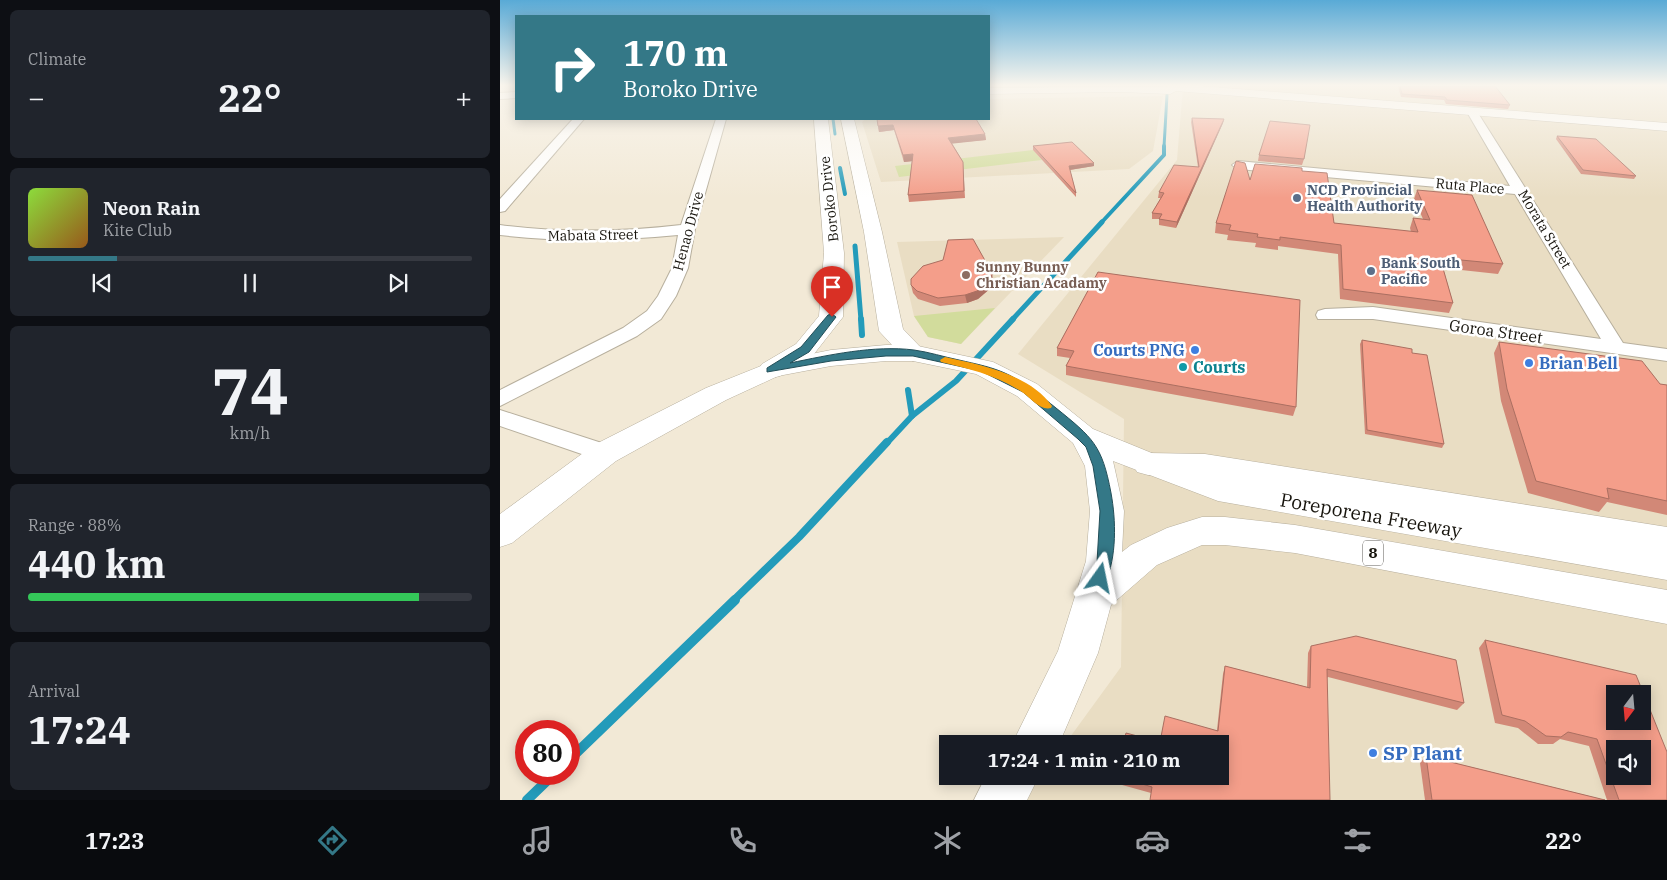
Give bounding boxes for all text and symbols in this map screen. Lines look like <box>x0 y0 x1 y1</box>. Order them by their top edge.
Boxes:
text: 170 m <box>623 30 728 76</box>
icon: right <box>540 35 605 100</box>
text: Climate <box>28 49 86 69</box>
text: 22° <box>218 73 282 122</box>
text: Boroko Drive <box>623 74 758 103</box>
text: − <box>28 79 45 116</box>
text: + <box>455 79 472 116</box>
street label: Boroko Drive <box>816 155 842 243</box>
street label: Ruta Place <box>1435 174 1505 198</box>
place label: NCD Provincial Health Authority <box>1307 181 1423 215</box>
street label: Morata Street <box>1514 186 1576 272</box>
street label: Henao Drive <box>669 189 707 273</box>
marker: NCD Provincial Health Authority <box>1291 192 1303 204</box>
text: Neon Rain <box>103 196 200 220</box>
text: Kite Club <box>103 220 172 240</box>
street label: Mabata Street <box>547 225 639 245</box>
place label: Bank South Pacific <box>1381 254 1460 288</box>
place label: Sunny Bunny Christian Acadamy <box>976 258 1107 292</box>
marker: Bank South Pacific <box>1365 265 1377 277</box>
pin <box>811 266 853 317</box>
icon: previous <box>88 269 116 297</box>
icon: pause <box>236 269 264 297</box>
icon: next <box>384 269 412 297</box>
marker: Sunny Bunny Christian Acadamy <box>960 269 972 281</box>
icon: arrive <box>818 273 846 301</box>
street label: Goroa Street <box>1448 315 1544 348</box>
place label: Courts PNG <box>1093 340 1185 360</box>
marker: Courts PNG <box>1189 344 1201 356</box>
text: 74 <box>211 348 289 433</box>
place label: Brian Bell <box>1539 353 1618 373</box>
place label: Courts <box>1193 357 1245 377</box>
marker: Brian Bell <box>1523 357 1535 369</box>
marker: Courts <box>1177 361 1189 373</box>
text: km/h <box>230 423 270 443</box>
street label: Poreporena Freeway <box>1278 487 1465 543</box>
text: Range · 88% <box>28 515 121 535</box>
text: 440 km <box>28 539 166 588</box>
road number: 8 <box>1363 540 1383 566</box>
position arrow <box>1073 551 1125 603</box>
text: Arrival <box>28 681 80 701</box>
north arrow <box>1606 685 1651 730</box>
map controls <box>1606 685 1651 785</box>
text: 17:24 <box>28 705 131 754</box>
speed limit sign: 80 <box>515 720 580 785</box>
button: sound <box>1606 740 1651 785</box>
place label: SP Plant <box>1383 741 1462 765</box>
marker: SP Plant <box>1367 747 1379 759</box>
text: 17:24 · 1 min · 210 m <box>988 748 1180 772</box>
icon: directions <box>315 823 350 858</box>
icon: music <box>520 823 555 858</box>
icon: phone <box>725 823 760 858</box>
icon: climate <box>930 823 965 858</box>
icon: car <box>1135 823 1170 858</box>
icon: filters <box>1340 823 1375 858</box>
text: 17:23 <box>85 826 145 855</box>
text: 22° <box>1545 826 1582 855</box>

